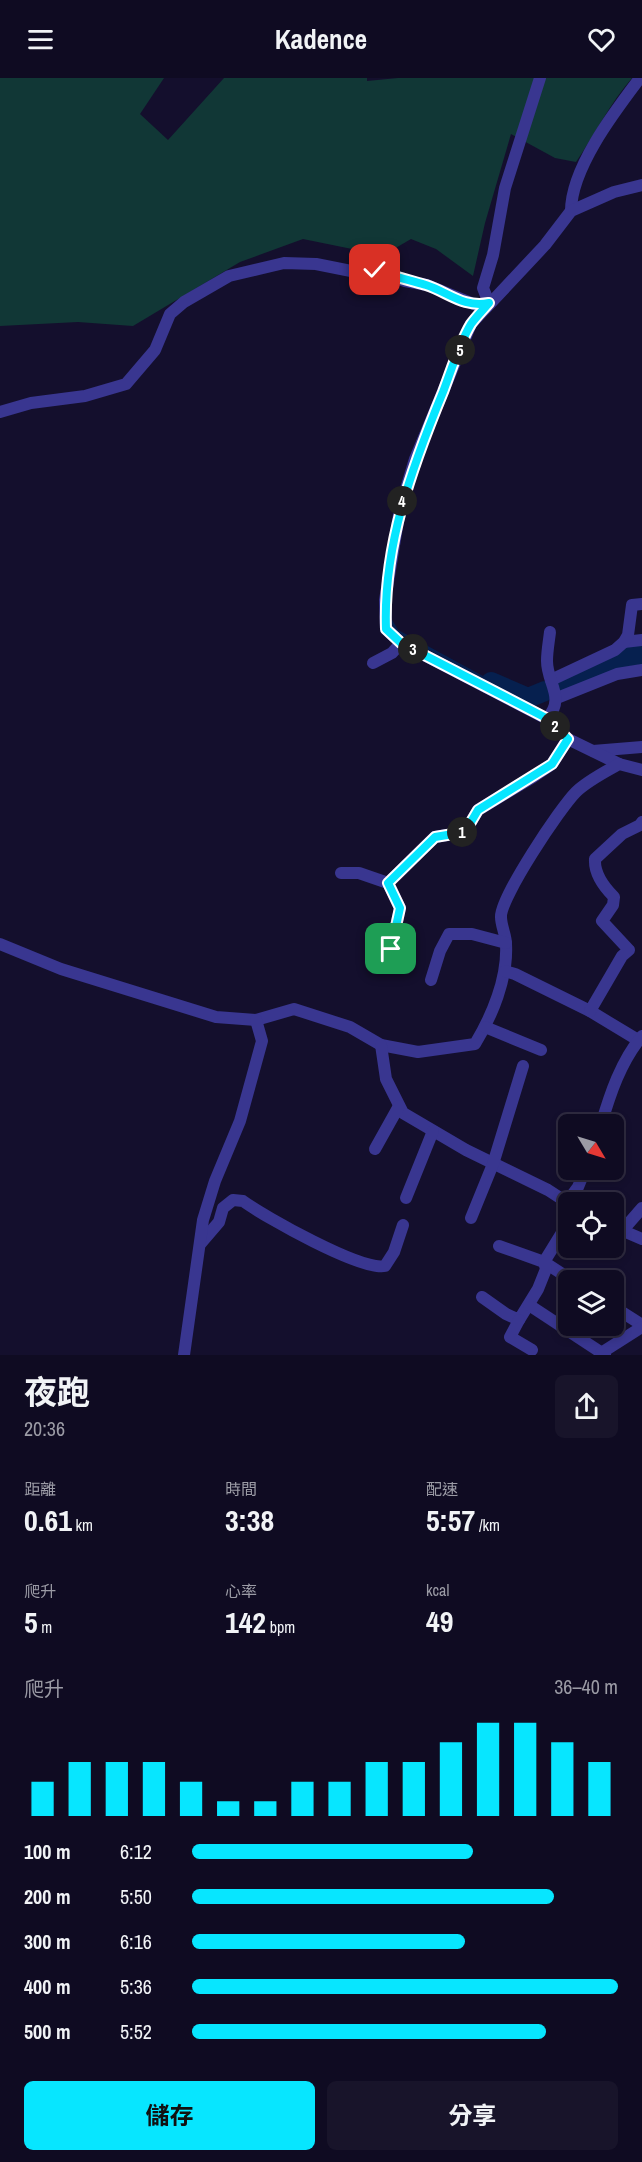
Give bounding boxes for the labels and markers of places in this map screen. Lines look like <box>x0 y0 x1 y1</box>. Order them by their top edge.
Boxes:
pin <box>349 244 400 295</box>
pin: 5 <box>445 335 475 365</box>
pin: 4 <box>387 486 417 516</box>
pin: 3 <box>398 634 428 664</box>
pin: 2 <box>540 711 570 741</box>
pin: 1 <box>447 817 477 847</box>
pin <box>365 923 416 974</box>

